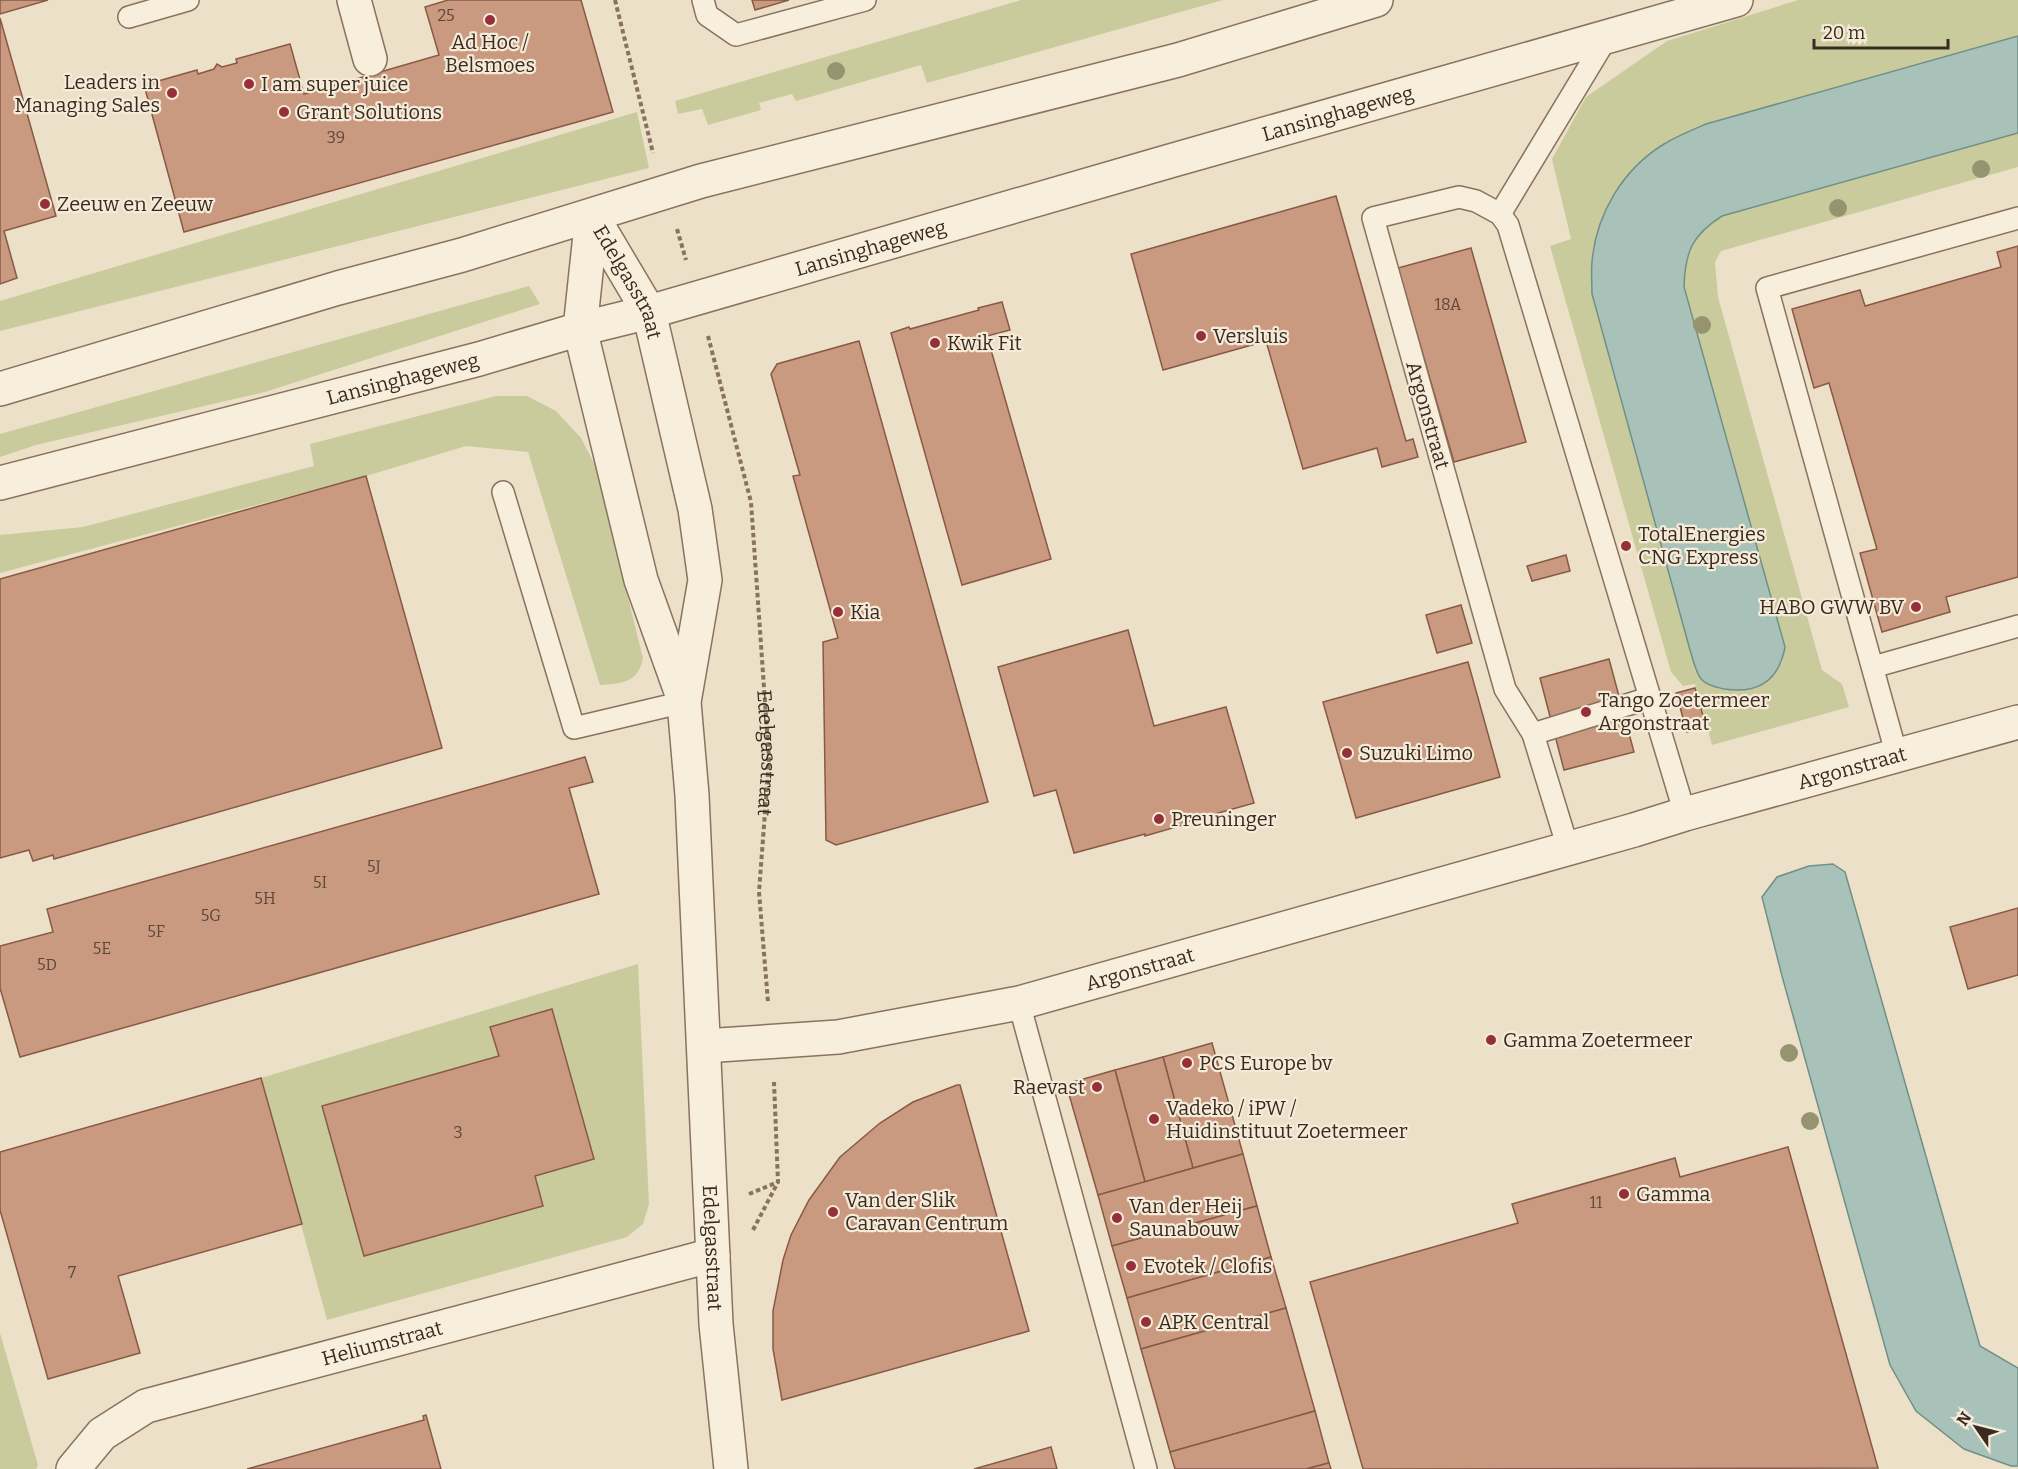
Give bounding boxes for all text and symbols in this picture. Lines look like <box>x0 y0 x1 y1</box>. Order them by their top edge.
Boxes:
house number: 25 <box>437 6 455 25</box>
scale bar <box>1814 12 1948 50</box>
marker: Ad Hoc / Belsmoes <box>483 13 497 27</box>
text: 20 m <box>1823 22 1865 44</box>
place label: Ad Hoc / Belsmoes <box>445 30 535 77</box>
place label: Leaders in Managing Sales <box>15 70 160 117</box>
place label: I am super juice <box>261 72 408 97</box>
marker: I am super juice <box>242 77 256 91</box>
street label: Lansinghageweg <box>1259 80 1416 146</box>
marker: Leaders in Managing Sales <box>165 86 179 100</box>
place label: Grant Solutions <box>296 100 442 124</box>
marker: Grant Solutions <box>277 105 291 119</box>
house number: 39 <box>327 128 345 147</box>
place label: Zeeuw en Zeeuw <box>57 192 214 216</box>
marker: Zeeuw en Zeeuw <box>38 197 52 211</box>
street label: Lansinghageweg <box>792 214 949 281</box>
street label: Edelgasstraat <box>588 221 667 342</box>
house number: 18A <box>1435 295 1462 314</box>
place label: Versluis <box>1213 324 1288 348</box>
marker: Versluis <box>1194 329 1208 343</box>
place label: Kwik Fit <box>947 331 1022 355</box>
marker: Kwik Fit <box>928 336 942 350</box>
street label: Lansinghageweg <box>324 348 481 410</box>
street label: Argonstraat <box>1401 358 1455 472</box>
place label: TotalEnergies CNG Express <box>1638 522 1766 569</box>
marker: TotalEnergies CNG Express <box>1619 539 1633 553</box>
place label: HABO GWW BV <box>1759 595 1904 619</box>
place label: Kia <box>850 600 881 624</box>
marker: HABO GWW BV <box>1909 600 1923 614</box>
marker: Kia <box>831 605 845 619</box>
place label: Tango Zoetermeer Argonstraat <box>1598 688 1770 735</box>
street label: Edelgasstraat <box>752 689 781 817</box>
marker: Tango Zoetermeer Argonstraat <box>1579 705 1593 719</box>
place label: Suzuki Limo <box>1359 741 1473 765</box>
street label: Argonstraat <box>1795 741 1909 794</box>
marker: Suzuki Limo <box>1340 746 1354 760</box>
place label: Preuninger <box>1171 807 1277 831</box>
marker: Preuninger <box>1152 812 1166 826</box>
house number: 5J <box>367 857 381 876</box>
house number: 5I <box>313 873 327 892</box>
house number: 5H <box>254 889 276 908</box>
house number: 5G <box>201 906 221 925</box>
house number: 5F <box>147 922 165 941</box>
house number: 5E <box>93 939 111 958</box>
street label: Argonstraat <box>1083 942 1197 996</box>
house number: 5D <box>37 955 57 974</box>
place label: Gamma Zoetermeer <box>1503 1028 1693 1052</box>
marker: Gamma Zoetermeer <box>1484 1033 1498 1047</box>
place label: PCS Europe bv <box>1199 1051 1333 1075</box>
marker: PCS Europe bv <box>1180 1056 1194 1070</box>
place label: Raevast <box>1013 1075 1085 1099</box>
marker: Raevast <box>1090 1080 1104 1094</box>
place label: Vadeko / iPW / Huidinstituut Zoetermeer <box>1166 1096 1408 1143</box>
marker: Vadeko / iPW / Huidinstituut Zoetermeer <box>1147 1112 1161 1126</box>
house number: 3 <box>453 1123 463 1142</box>
place label: Gamma <box>1636 1182 1711 1206</box>
street label: Edelgasstraat <box>698 1184 727 1311</box>
marker: Gamma <box>1617 1187 1631 1201</box>
place label: Van der Slik Caravan Centrum <box>845 1188 1008 1235</box>
house number: 11 <box>1590 1193 1603 1212</box>
place label: Van der Heij Saunabouw <box>1129 1194 1242 1241</box>
marker: Van der Slik Caravan Centrum <box>826 1205 840 1219</box>
marker: Van der Heij Saunabouw <box>1110 1211 1124 1225</box>
place label: Evotek / Clofis <box>1143 1254 1272 1278</box>
marker: Evotek / Clofis <box>1124 1259 1138 1273</box>
house number: 7 <box>68 1263 76 1282</box>
place label: APK Central <box>1158 1310 1270 1334</box>
marker: APK Central <box>1139 1315 1153 1329</box>
street label: Heliumstraat <box>319 1316 445 1371</box>
north arrow <box>1946 1397 2006 1457</box>
text: N <box>1953 1408 1975 1429</box>

